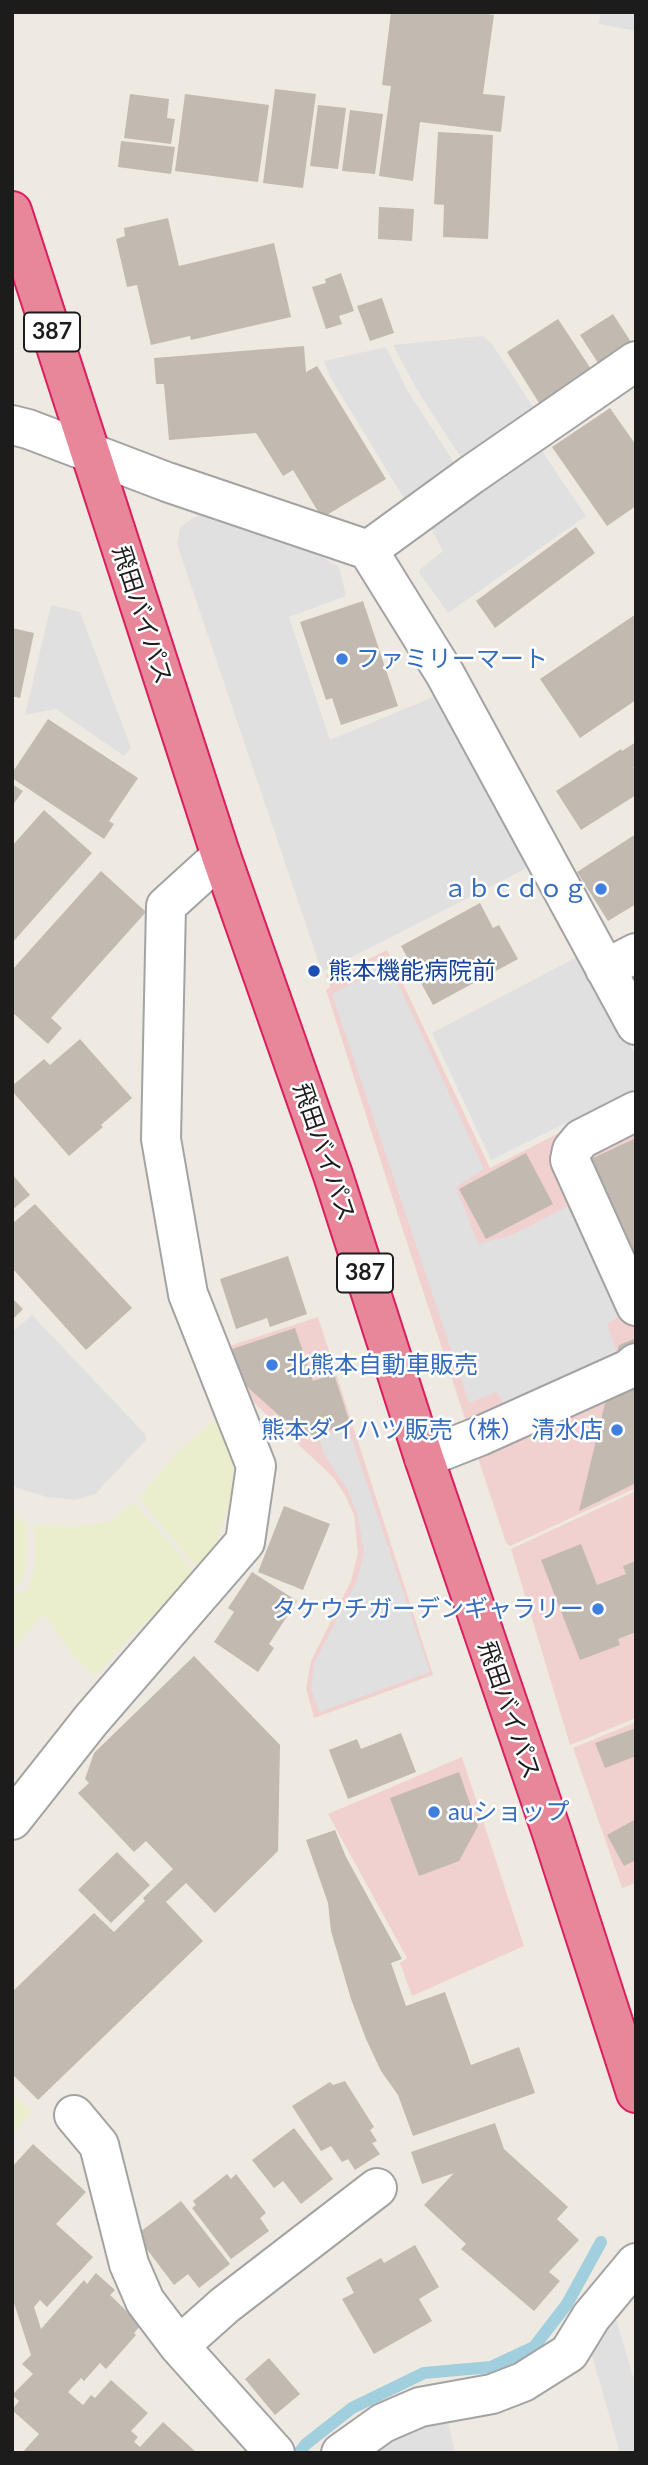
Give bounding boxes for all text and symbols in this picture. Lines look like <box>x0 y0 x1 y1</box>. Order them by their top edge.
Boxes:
road number: 387 <box>24 312 80 352</box>
street label: 飛田バイパス <box>106 542 178 688</box>
place label: ファミリーマート <box>356 645 548 673</box>
marker: ファミリーマート <box>334 651 350 667</box>
place label: ａｂｃｄｏｇ <box>443 875 587 903</box>
marker: ａｂｃｄｏｇ <box>593 881 609 897</box>
place label: 熊本機能病院前 <box>328 957 496 985</box>
marker: 熊本機能病院前 <box>306 963 322 979</box>
street label: 飛田バイパス <box>287 1079 361 1225</box>
road number: 387 <box>337 1254 393 1292</box>
place label: 北熊本自動車販売 <box>286 1351 478 1379</box>
marker: 北熊本自動車販売 <box>264 1357 280 1373</box>
place label: 熊本ダイハツ販売（株） 清水店 <box>261 1416 603 1444</box>
marker: 熊本ダイハツ販売（株） 清水店 <box>609 1422 625 1438</box>
place label: タケウチガーデンギャラリー <box>272 1595 584 1623</box>
marker: タケウチガーデンギャラリー <box>590 1601 606 1617</box>
street label: 飛田バイパス <box>472 1637 546 1783</box>
place label: auショップ <box>448 1798 569 1826</box>
marker: auショップ <box>426 1804 442 1820</box>

